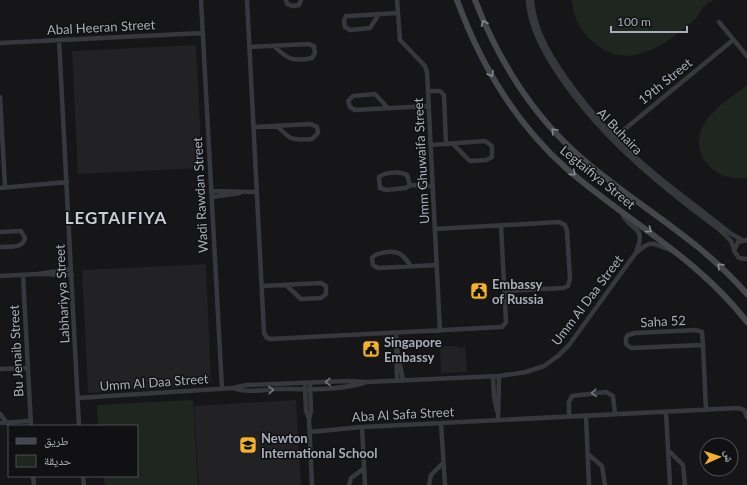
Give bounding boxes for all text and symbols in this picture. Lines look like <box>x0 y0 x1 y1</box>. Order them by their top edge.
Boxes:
scale bar <box>611 8 687 34</box>
text: 100 m <box>617 14 651 29</box>
street label: Abal Heeran Street <box>47 16 156 38</box>
one-way arrow <box>481 19 489 27</box>
street label: 19th Street <box>635 54 695 108</box>
one-way arrow <box>486 69 493 77</box>
street label: Umm Ghuwaifa Street <box>410 97 432 224</box>
street label: Al Buhaira <box>594 104 646 158</box>
one-way arrow <box>551 128 559 136</box>
street label: Wadi Rawdan Street <box>189 136 211 253</box>
street label: Legtaifiya Street <box>557 142 639 212</box>
one-way arrow <box>568 169 576 176</box>
district label: LEGTAIFIYA <box>65 207 167 228</box>
one-way arrow <box>644 225 651 232</box>
street label: Labhariyya Street <box>51 244 73 344</box>
street label: Umm Al Daa Street <box>548 251 626 348</box>
one-way arrow <box>717 263 725 270</box>
place label: Embassy of Russia <box>492 276 544 307</box>
public building icon: Embassy of Russia <box>469 281 489 301</box>
street label: Bu Jenaib Street <box>6 304 26 397</box>
street label: Saha 52 <box>640 312 686 330</box>
place label: Singapore Embassy <box>384 334 442 365</box>
public building icon: Singapore Embassy <box>361 339 381 359</box>
street label: Umm Al Daa Street <box>99 370 209 394</box>
one-way arrow <box>325 378 331 386</box>
one-way arrow <box>268 385 274 394</box>
one-way arrow <box>591 389 597 398</box>
street label: Aba Al Safa Street <box>351 403 455 425</box>
legend <box>8 425 138 477</box>
place label: Newton International School <box>261 430 377 461</box>
text: طريق <box>44 433 69 448</box>
school or university icon: Newton International School <box>238 435 258 455</box>
north arrow <box>699 437 739 477</box>
text: ش <box>721 450 736 463</box>
text: حديقة <box>44 453 72 468</box>

